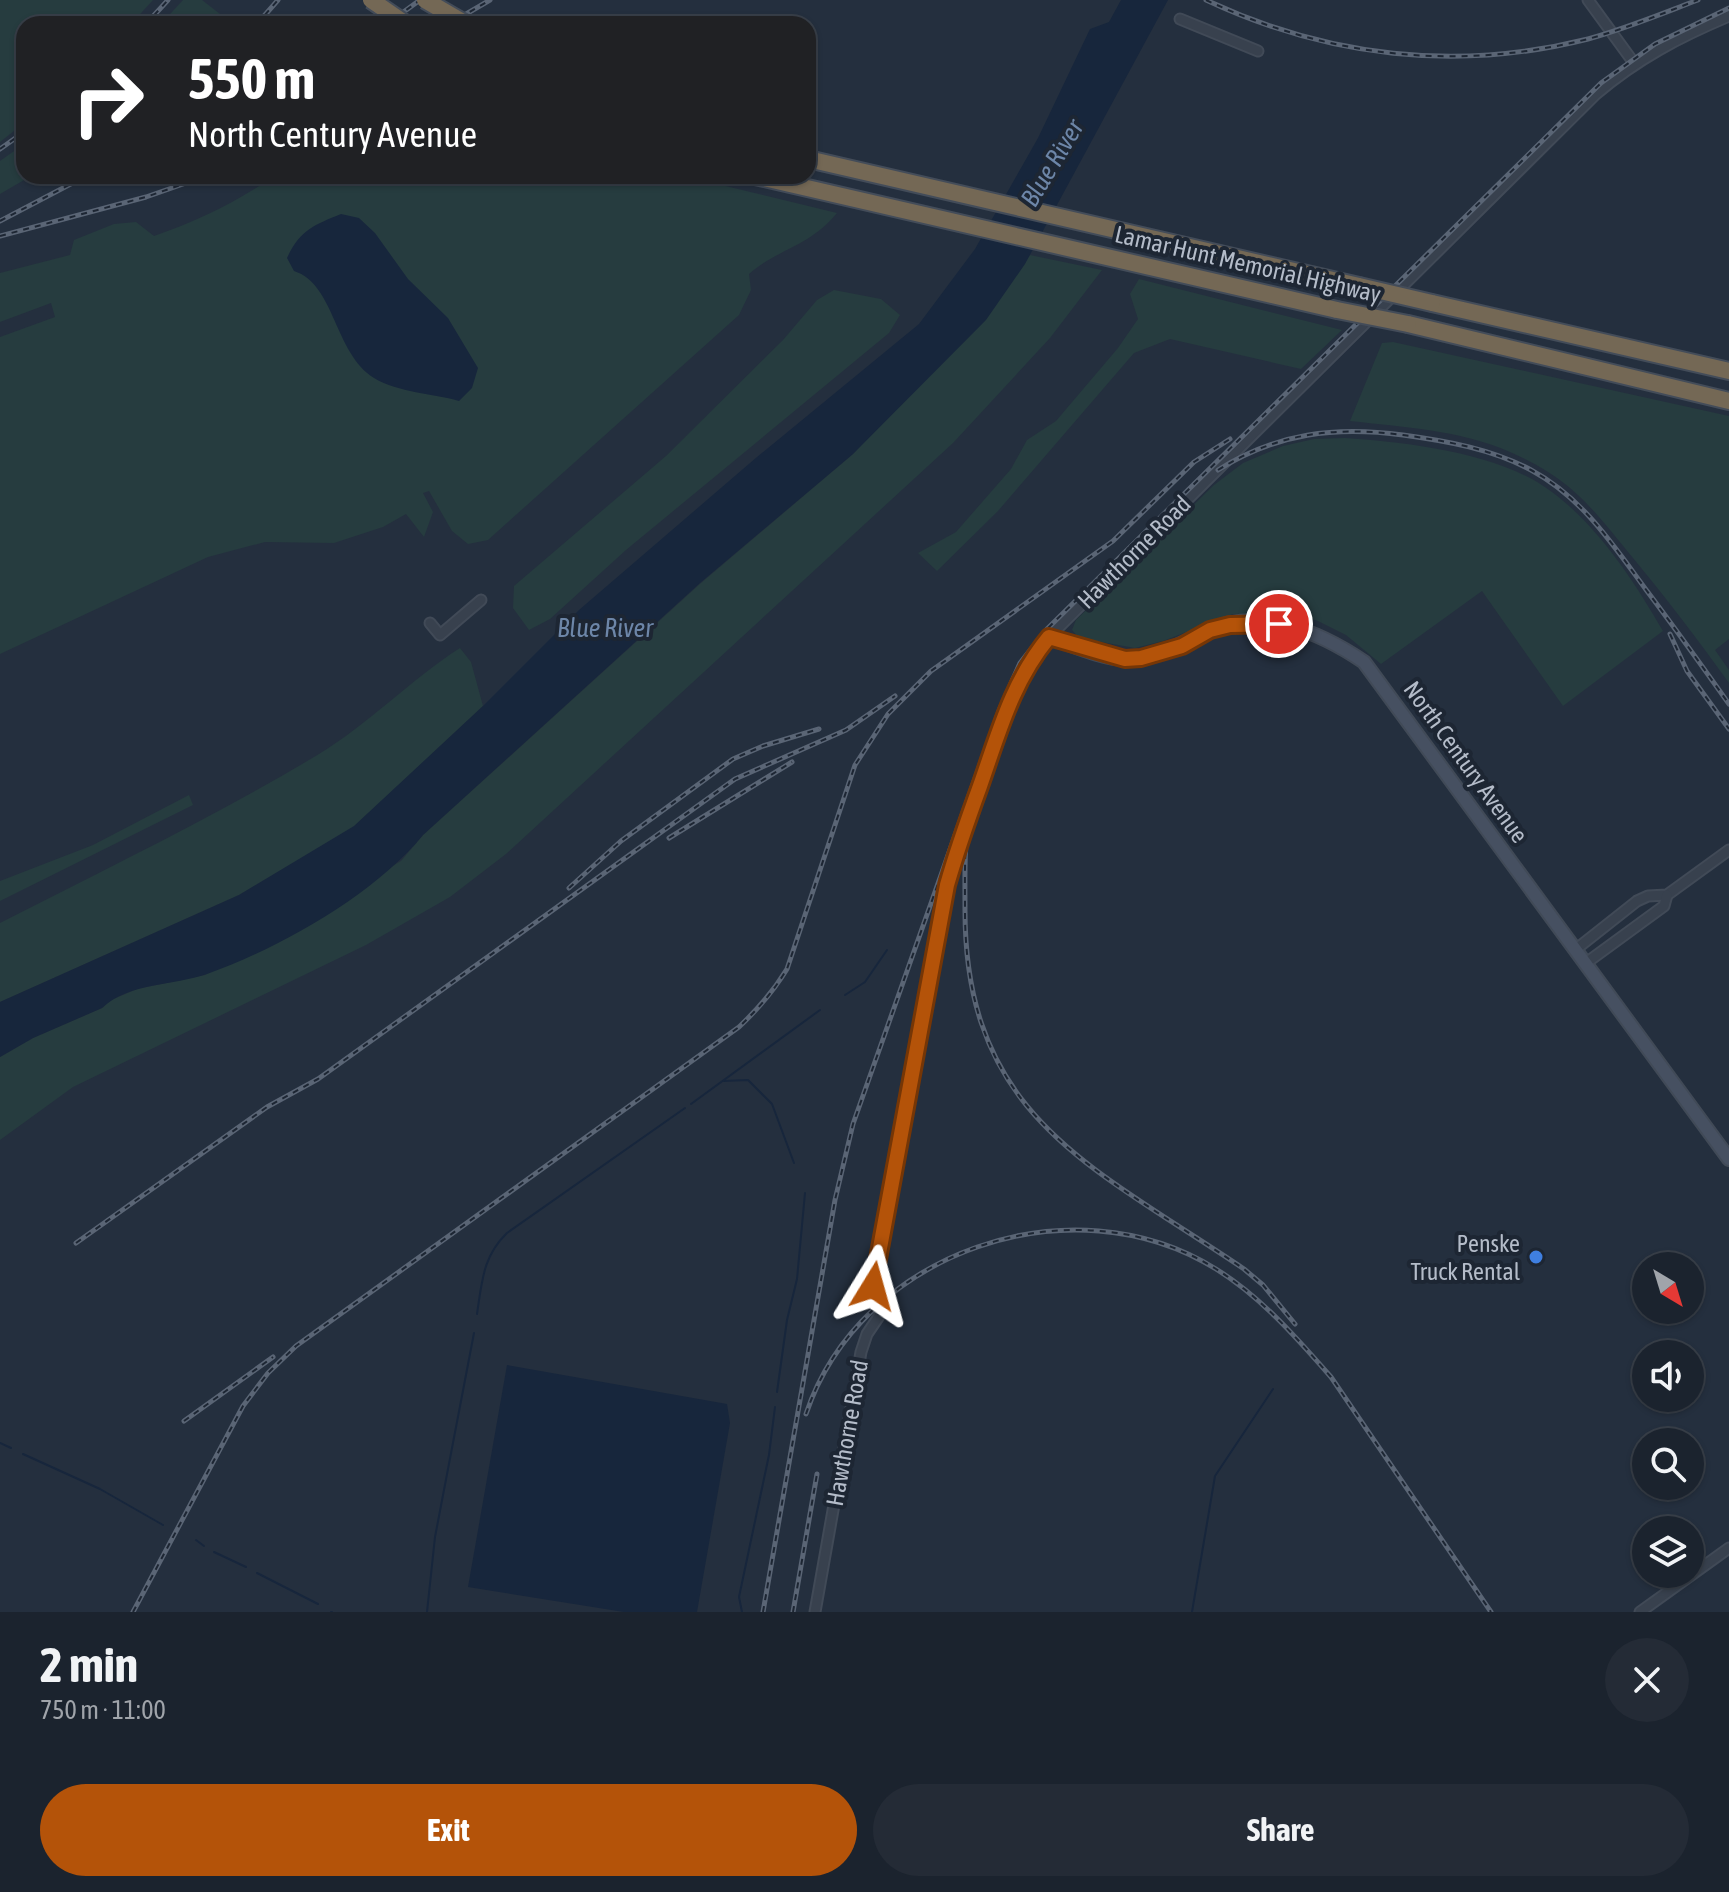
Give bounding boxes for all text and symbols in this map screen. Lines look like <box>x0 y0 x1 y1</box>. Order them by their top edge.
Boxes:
text: 550 m <box>188 47 315 111</box>
icon: right <box>56 48 160 152</box>
text: North Century Avenue <box>188 113 477 155</box>
water label: Blue River <box>1014 113 1090 212</box>
street label: Lamar Hunt Memorial Highway <box>1112 220 1384 308</box>
street label: Hawthorne Road <box>1072 490 1196 614</box>
pin <box>1245 590 1313 658</box>
icon: arrive <box>1257 602 1301 646</box>
water label: Blue River <box>557 613 654 643</box>
street label: North Century Avenue <box>1398 676 1534 848</box>
place label: Penske Truck Rental <box>1411 1230 1521 1285</box>
position arrow <box>831 1244 915 1328</box>
marker: Penske Truck Rental <box>1527 1248 1545 1266</box>
north arrow <box>1632 1252 1704 1324</box>
map controls <box>1632 1252 1704 1588</box>
button: sound <box>1632 1340 1704 1412</box>
street label: Hawthorne Road <box>821 1358 873 1508</box>
button: search <box>1632 1428 1704 1500</box>
button: layers <box>1632 1516 1704 1588</box>
text: 2 min <box>40 1637 138 1692</box>
button: close <box>1605 1638 1689 1722</box>
text: 750 m · 11:00 <box>40 1695 166 1725</box>
button: Exit <box>40 1784 857 1876</box>
button: Share <box>873 1784 1689 1876</box>

